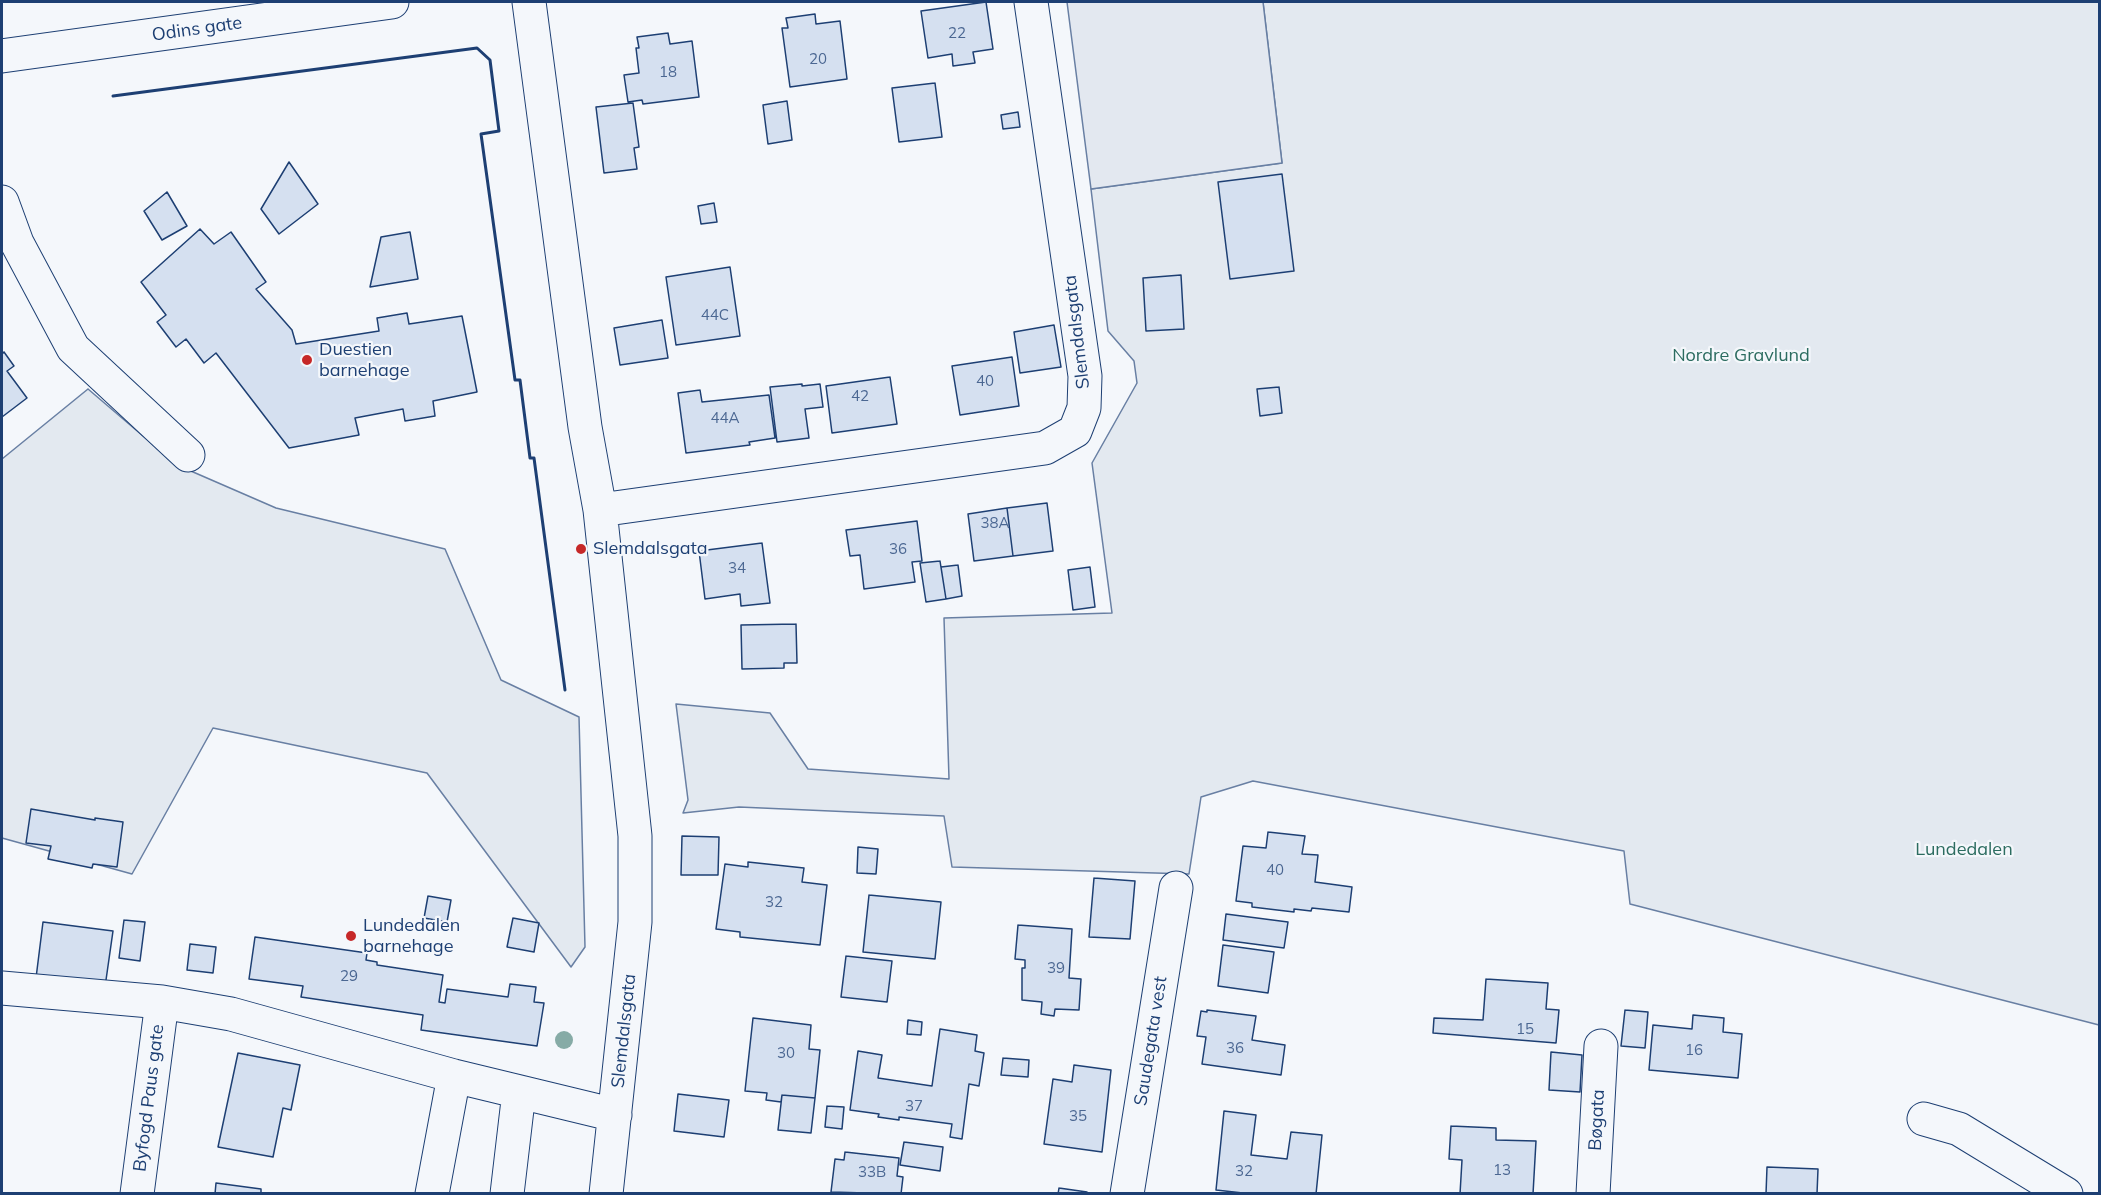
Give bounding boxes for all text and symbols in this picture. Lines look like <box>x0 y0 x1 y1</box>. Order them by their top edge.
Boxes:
street label: Odins gate <box>151 12 243 46</box>
house number: 22 <box>948 24 966 42</box>
house number: 20 <box>809 50 827 68</box>
house number: 18 <box>659 63 677 81</box>
street label: Slemdalsgata <box>1059 274 1095 390</box>
house number: 44C <box>701 306 729 324</box>
place label: Duestien barnehage <box>319 339 409 382</box>
park label: Nordre Gravlund <box>1672 345 1810 367</box>
marker: Duestien barnehage <box>300 353 314 367</box>
house number: 40 <box>976 372 994 390</box>
house number: 42 <box>851 387 869 405</box>
house number: 44A <box>710 409 740 427</box>
house number: 38A <box>980 514 1010 532</box>
place label: Slemdalsgata <box>593 538 708 560</box>
house number: 36 <box>889 540 907 558</box>
marker: Slemdalsgata <box>574 542 588 556</box>
house number: 34 <box>728 559 746 577</box>
park label: Lundedalen <box>1915 839 2013 861</box>
house number: 40 <box>1266 861 1284 879</box>
house number: 32 <box>765 893 783 911</box>
place label: Lundedalen barnehage <box>363 915 460 958</box>
marker: Lundedalen barnehage <box>344 929 358 943</box>
house number: 39 <box>1047 959 1065 977</box>
house number: 29 <box>340 967 358 985</box>
street label: Slemdalsgata <box>607 973 641 1089</box>
street label: Saudegata vest <box>1130 975 1172 1107</box>
house number: 15 <box>1516 1020 1534 1038</box>
street label: Byfogd Paus gate <box>129 1023 169 1173</box>
house number: 36 <box>1226 1039 1244 1057</box>
house number: 16 <box>1685 1041 1703 1059</box>
house number: 30 <box>777 1044 795 1062</box>
street label: Bøgata <box>1585 1089 1609 1151</box>
house number: 37 <box>905 1097 923 1115</box>
house number: 35 <box>1069 1107 1087 1125</box>
house number: 13 <box>1493 1161 1511 1179</box>
house number: 32 <box>1235 1162 1253 1180</box>
house number: 33B <box>858 1163 886 1181</box>

